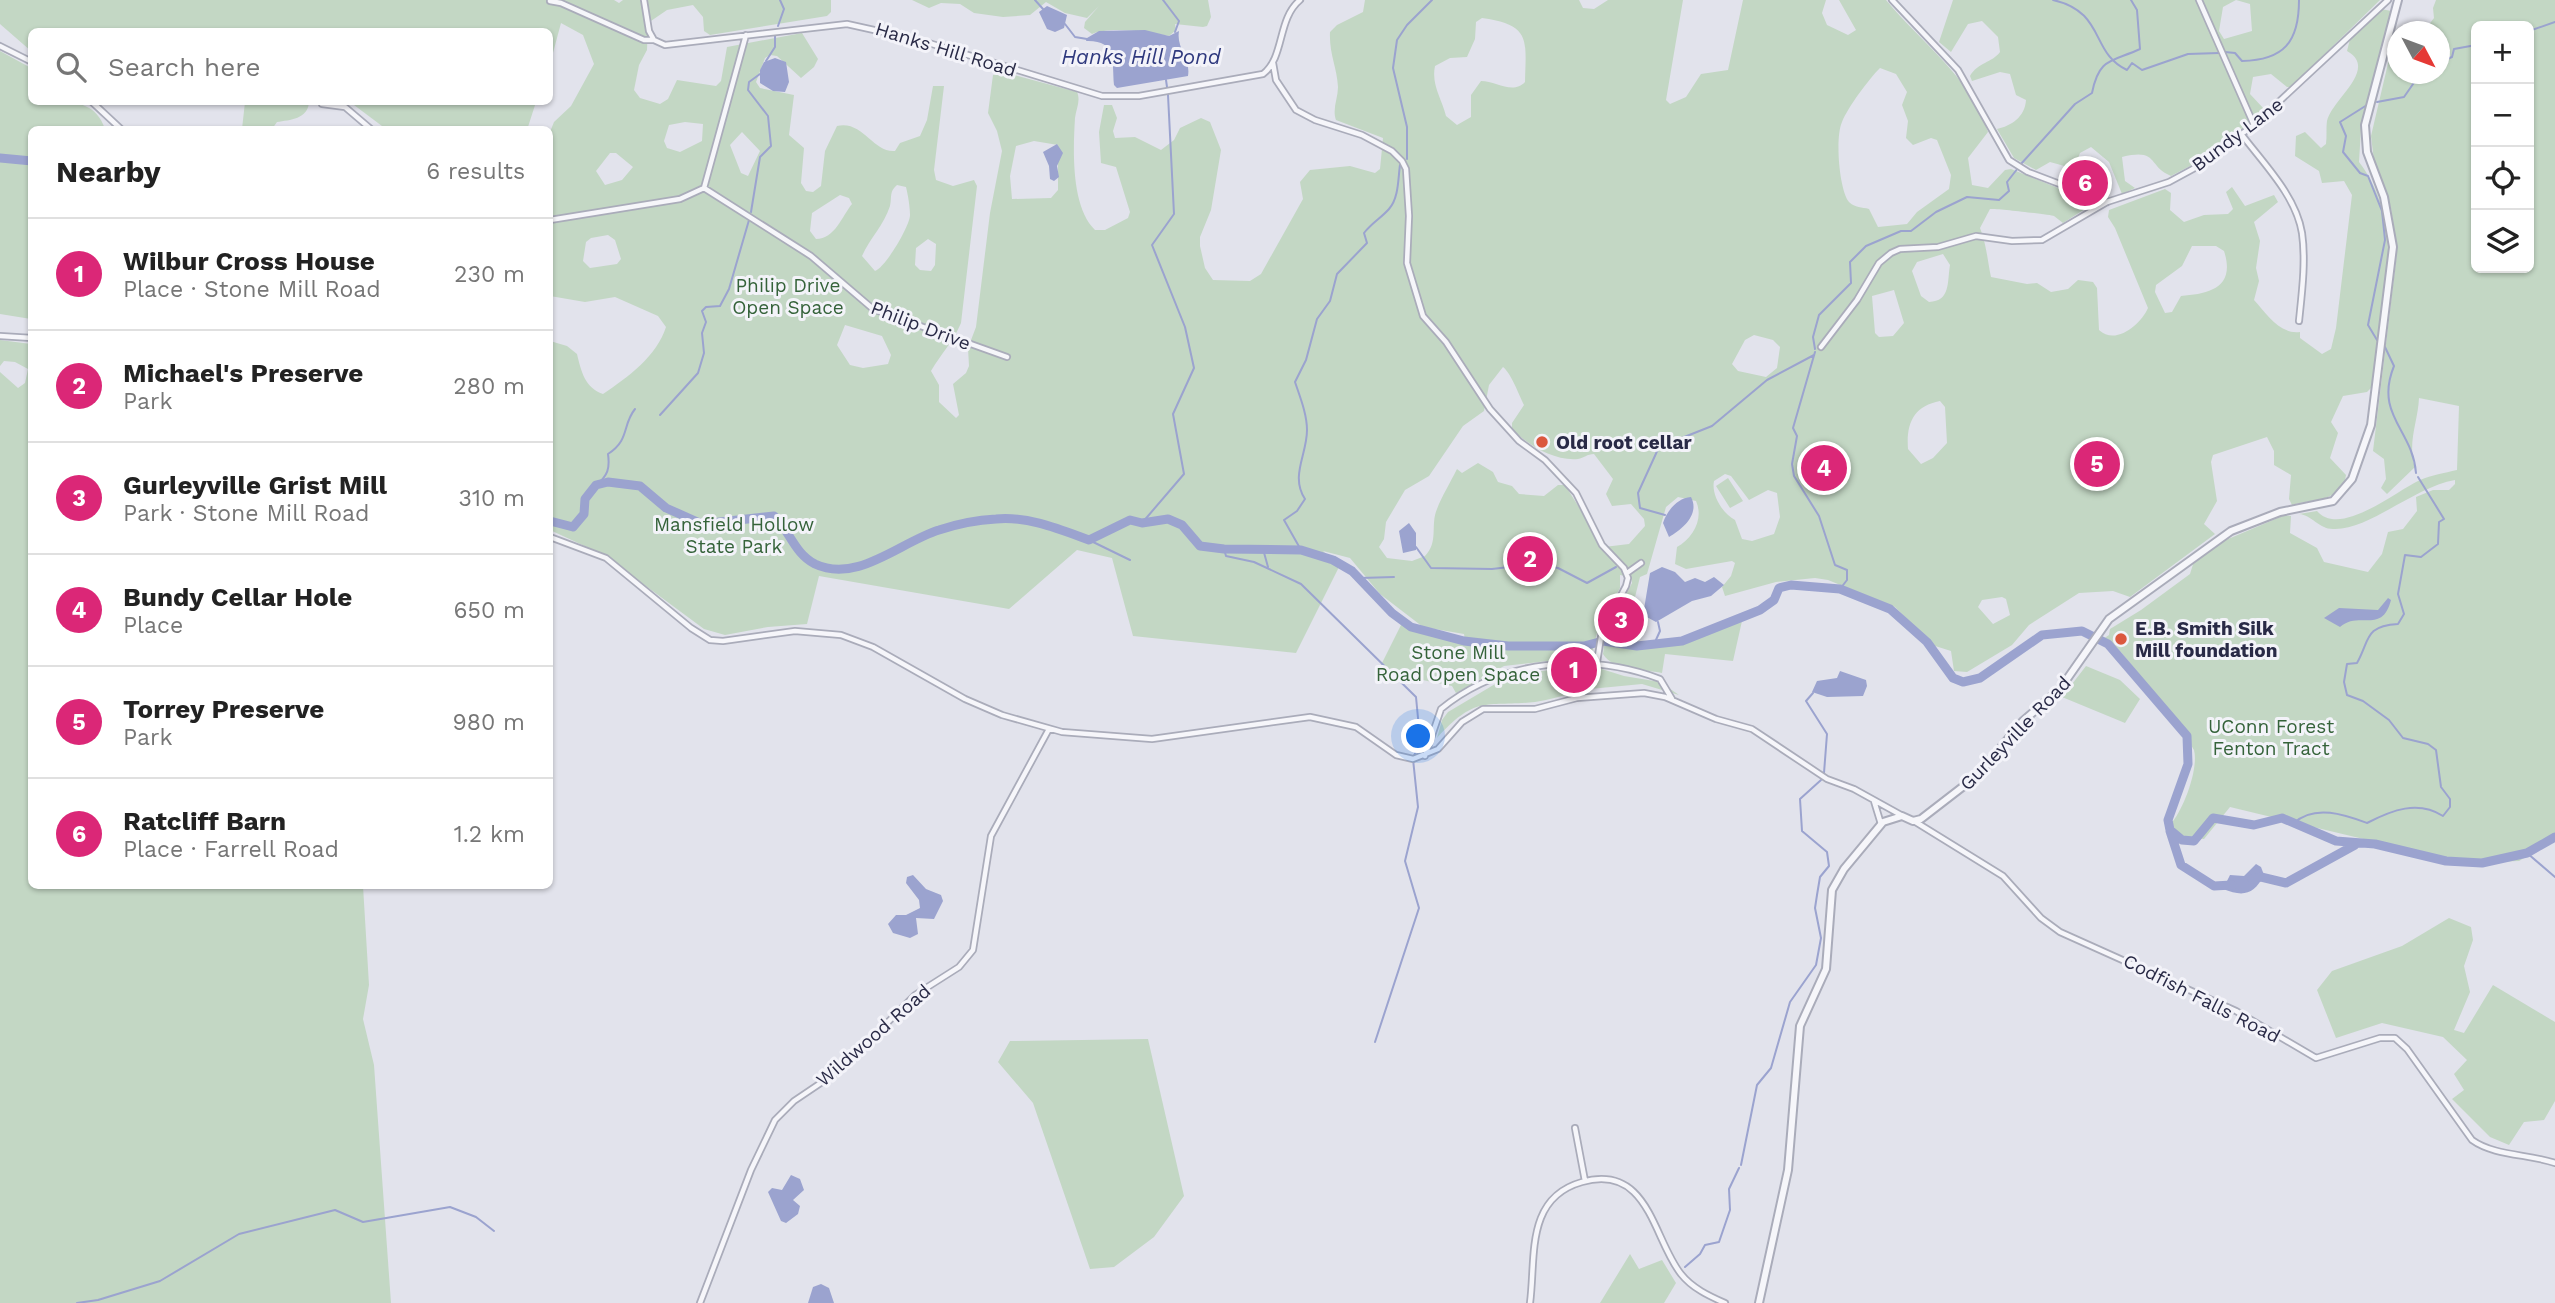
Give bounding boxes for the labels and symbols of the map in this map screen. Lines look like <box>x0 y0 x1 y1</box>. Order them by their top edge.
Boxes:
street label: Hanks Hill Road <box>873 17 1019 82</box>
north arrow <box>2387 21 2450 84</box>
water label: Hanks Hill Pond <box>1061 44 1222 69</box>
street label: Bundy Lane <box>2187 93 2288 176</box>
pin: 6 <box>2062 157 2108 209</box>
park label: Philip Drive Open Space <box>732 274 844 319</box>
street label: Philip Drive <box>868 296 974 355</box>
place label: Old root cellar <box>1556 431 1692 454</box>
marker: Old root cellar <box>1534 434 1550 450</box>
pin: 5 <box>2074 438 2120 490</box>
pin: 4 <box>1801 442 1847 494</box>
park label: Mansfield Hollow State Park <box>654 513 814 558</box>
pin: 2 <box>1507 533 1553 585</box>
pin: 3 <box>1598 594 1644 646</box>
place label: E.B. Smith Silk Mill foundation <box>2135 617 2278 662</box>
marker: E.B. Smith Silk Mill foundation <box>2113 631 2129 647</box>
park label: Stone Mill Road Open Space <box>1376 641 1540 686</box>
pin: 1 <box>1551 644 1597 696</box>
street label: Gurleyville Road <box>1955 671 2076 795</box>
park label: UConn Forest Fenton Tract <box>2208 715 2334 760</box>
your location <box>1401 719 1435 753</box>
street label: Codfish Falls Road <box>2119 949 2284 1048</box>
street label: Wildwood Road <box>811 979 935 1091</box>

